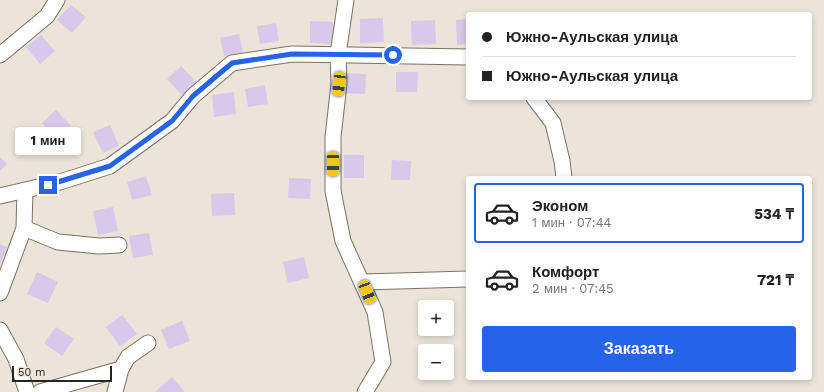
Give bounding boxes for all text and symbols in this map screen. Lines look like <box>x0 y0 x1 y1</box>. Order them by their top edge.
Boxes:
text: Южно-Аульская улица <box>506 28 678 46</box>
route start <box>384 46 402 64</box>
text: Южно-Аульская улица <box>506 67 678 85</box>
car <box>332 71 346 97</box>
callout: 1 мин <box>15 127 81 155</box>
text: 1 мин <box>31 133 65 148</box>
car <box>327 152 339 176</box>
route end <box>39 176 57 194</box>
icon: car <box>484 195 520 231</box>
text: Эконом <box>532 197 588 215</box>
text: 534 ₸ <box>754 205 794 223</box>
text: 1 мин · 07:44 <box>532 215 612 230</box>
icon: car <box>484 261 520 297</box>
text: Комфорт <box>532 263 599 281</box>
text: 721 ₸ <box>757 271 794 289</box>
car <box>357 279 377 305</box>
text: 2 мин · 07:45 <box>532 281 614 296</box>
map controls <box>418 300 454 380</box>
button: + <box>418 300 454 336</box>
button: Заказать <box>482 326 796 372</box>
button: − <box>418 344 454 380</box>
scale bar <box>12 364 112 383</box>
text: 50 m <box>18 366 45 379</box>

